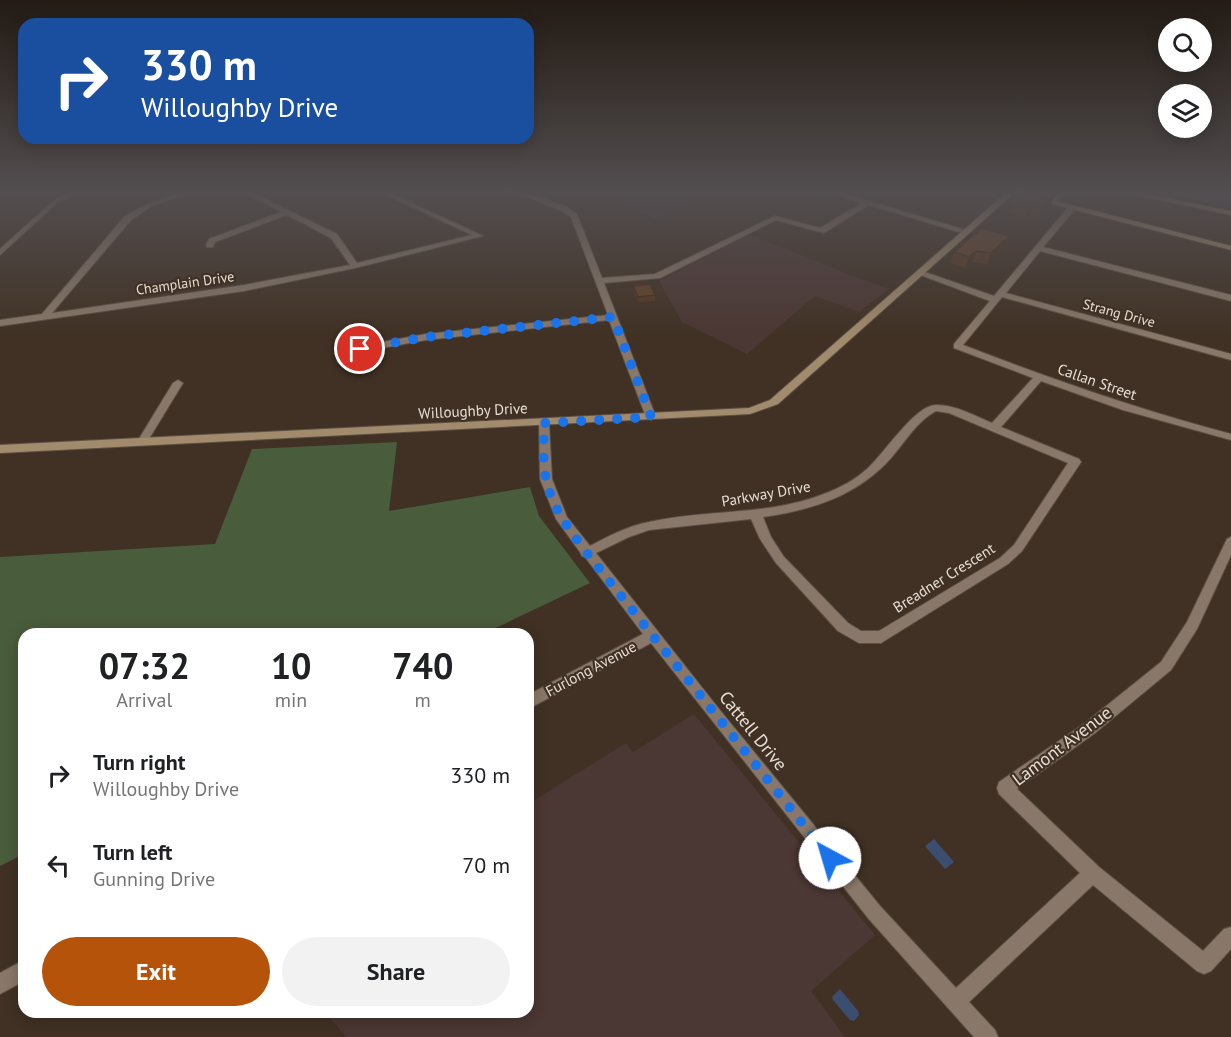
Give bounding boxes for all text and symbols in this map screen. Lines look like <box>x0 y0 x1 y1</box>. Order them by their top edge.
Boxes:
map controls <box>1158 18 1212 138</box>
button: search <box>1158 18 1212 72</box>
text: 330 m <box>141 37 257 92</box>
icon: right <box>42 42 120 120</box>
button: layers <box>1158 84 1212 138</box>
text: Willoughby Drive <box>141 90 338 124</box>
street label: Champlain Drive <box>135 267 235 299</box>
street label: Strang Drive <box>1081 295 1157 331</box>
pin <box>334 323 385 374</box>
icon: arrive <box>343 332 376 365</box>
street label: Callan Street <box>1055 359 1139 404</box>
street label: Willoughby Drive <box>418 398 528 423</box>
street label: Parkway Drive <box>720 476 812 511</box>
street label: Breadner Crescent <box>889 539 998 617</box>
street label: Furlong Avenue <box>542 637 639 700</box>
text: 07:32 <box>99 642 190 689</box>
text: 10 <box>271 642 311 689</box>
text: 740 <box>392 642 453 689</box>
street label: Cattell Drive <box>714 686 792 775</box>
text: Arrival <box>116 687 172 713</box>
text: min <box>275 687 307 713</box>
text: m <box>415 687 431 713</box>
street label: Lamont Avenue <box>1007 701 1116 790</box>
text: Turn right <box>93 748 185 776</box>
icon: right <box>42 759 75 792</box>
text: 330 m <box>450 761 510 789</box>
text: Willoughby Drive <box>93 776 239 802</box>
position arrow <box>798 826 862 890</box>
text: Turn left <box>93 838 173 866</box>
icon: left <box>42 849 75 882</box>
text: 70 m <box>462 851 510 879</box>
text: Gunning Drive <box>93 866 215 892</box>
button: Exit <box>42 937 270 1006</box>
button: Share <box>282 937 510 1006</box>

